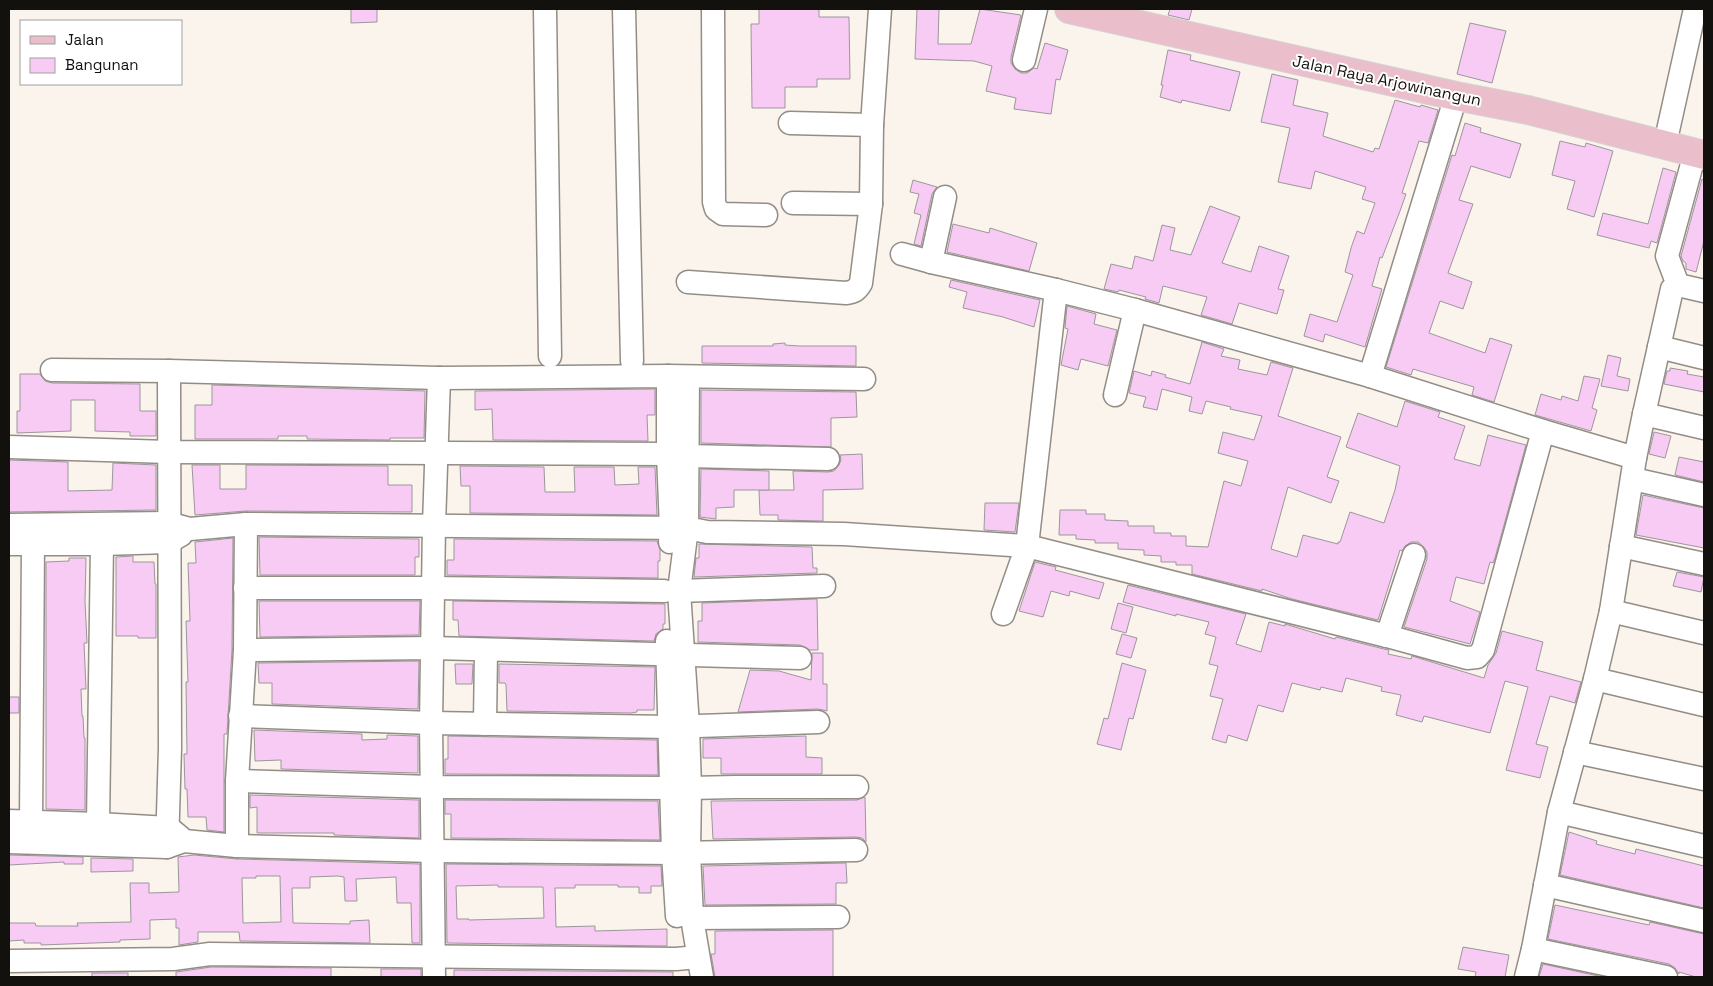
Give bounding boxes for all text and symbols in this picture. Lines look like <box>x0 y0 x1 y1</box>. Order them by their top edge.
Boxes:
legend <box>20 20 182 85</box>
text: Jalan <box>65 30 104 49</box>
street label: Jalan Raya Arjowinangun <box>1291 50 1483 111</box>
text: Bangunan <box>65 55 139 74</box>

